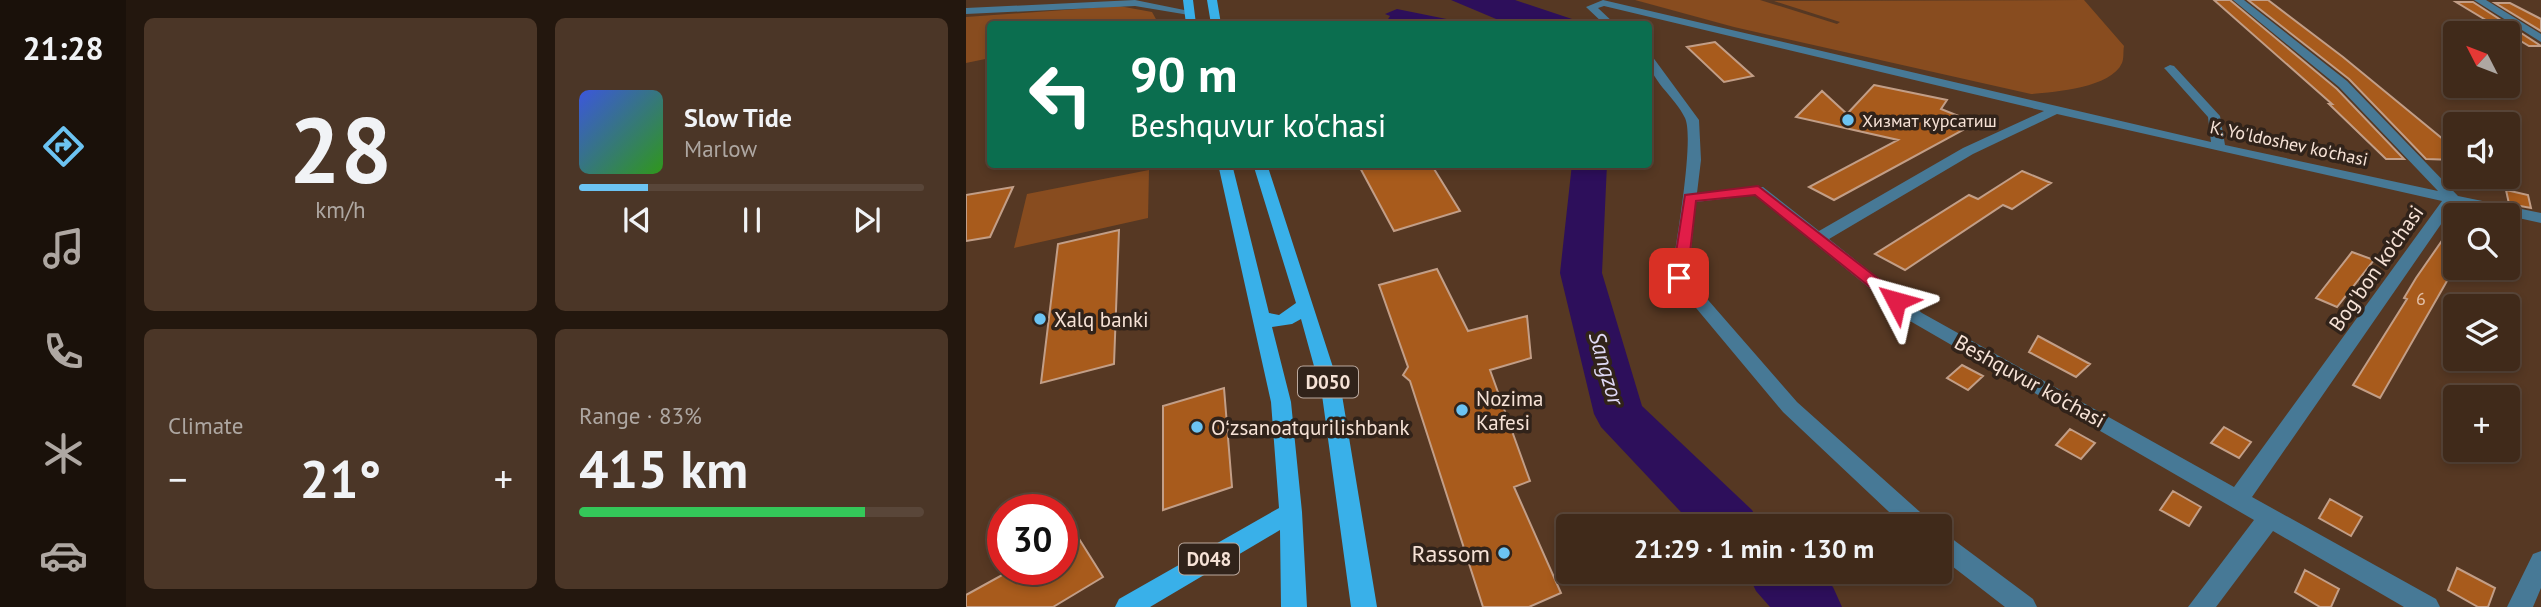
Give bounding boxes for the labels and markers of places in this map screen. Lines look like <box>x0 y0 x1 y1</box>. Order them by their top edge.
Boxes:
place label: Хизмат курсатиш <box>1862 109 1997 132</box>
marker: Хизмат курсатиш <box>1840 112 1856 128</box>
pin <box>1649 248 1709 308</box>
place label: Xalq banki <box>1054 306 1149 333</box>
marker: Xalq banki <box>1032 311 1048 327</box>
place label: Nozima Kafesi <box>1476 385 1544 436</box>
marker: Nozima Kafesi <box>1454 402 1470 418</box>
place label: Oʻzsanoatqurilishbank <box>1211 414 1409 441</box>
marker: Oʻzsanoatqurilishbank <box>1189 419 1205 435</box>
place label: Rassom <box>1411 538 1490 569</box>
marker: Rassom <box>1496 545 1512 561</box>

